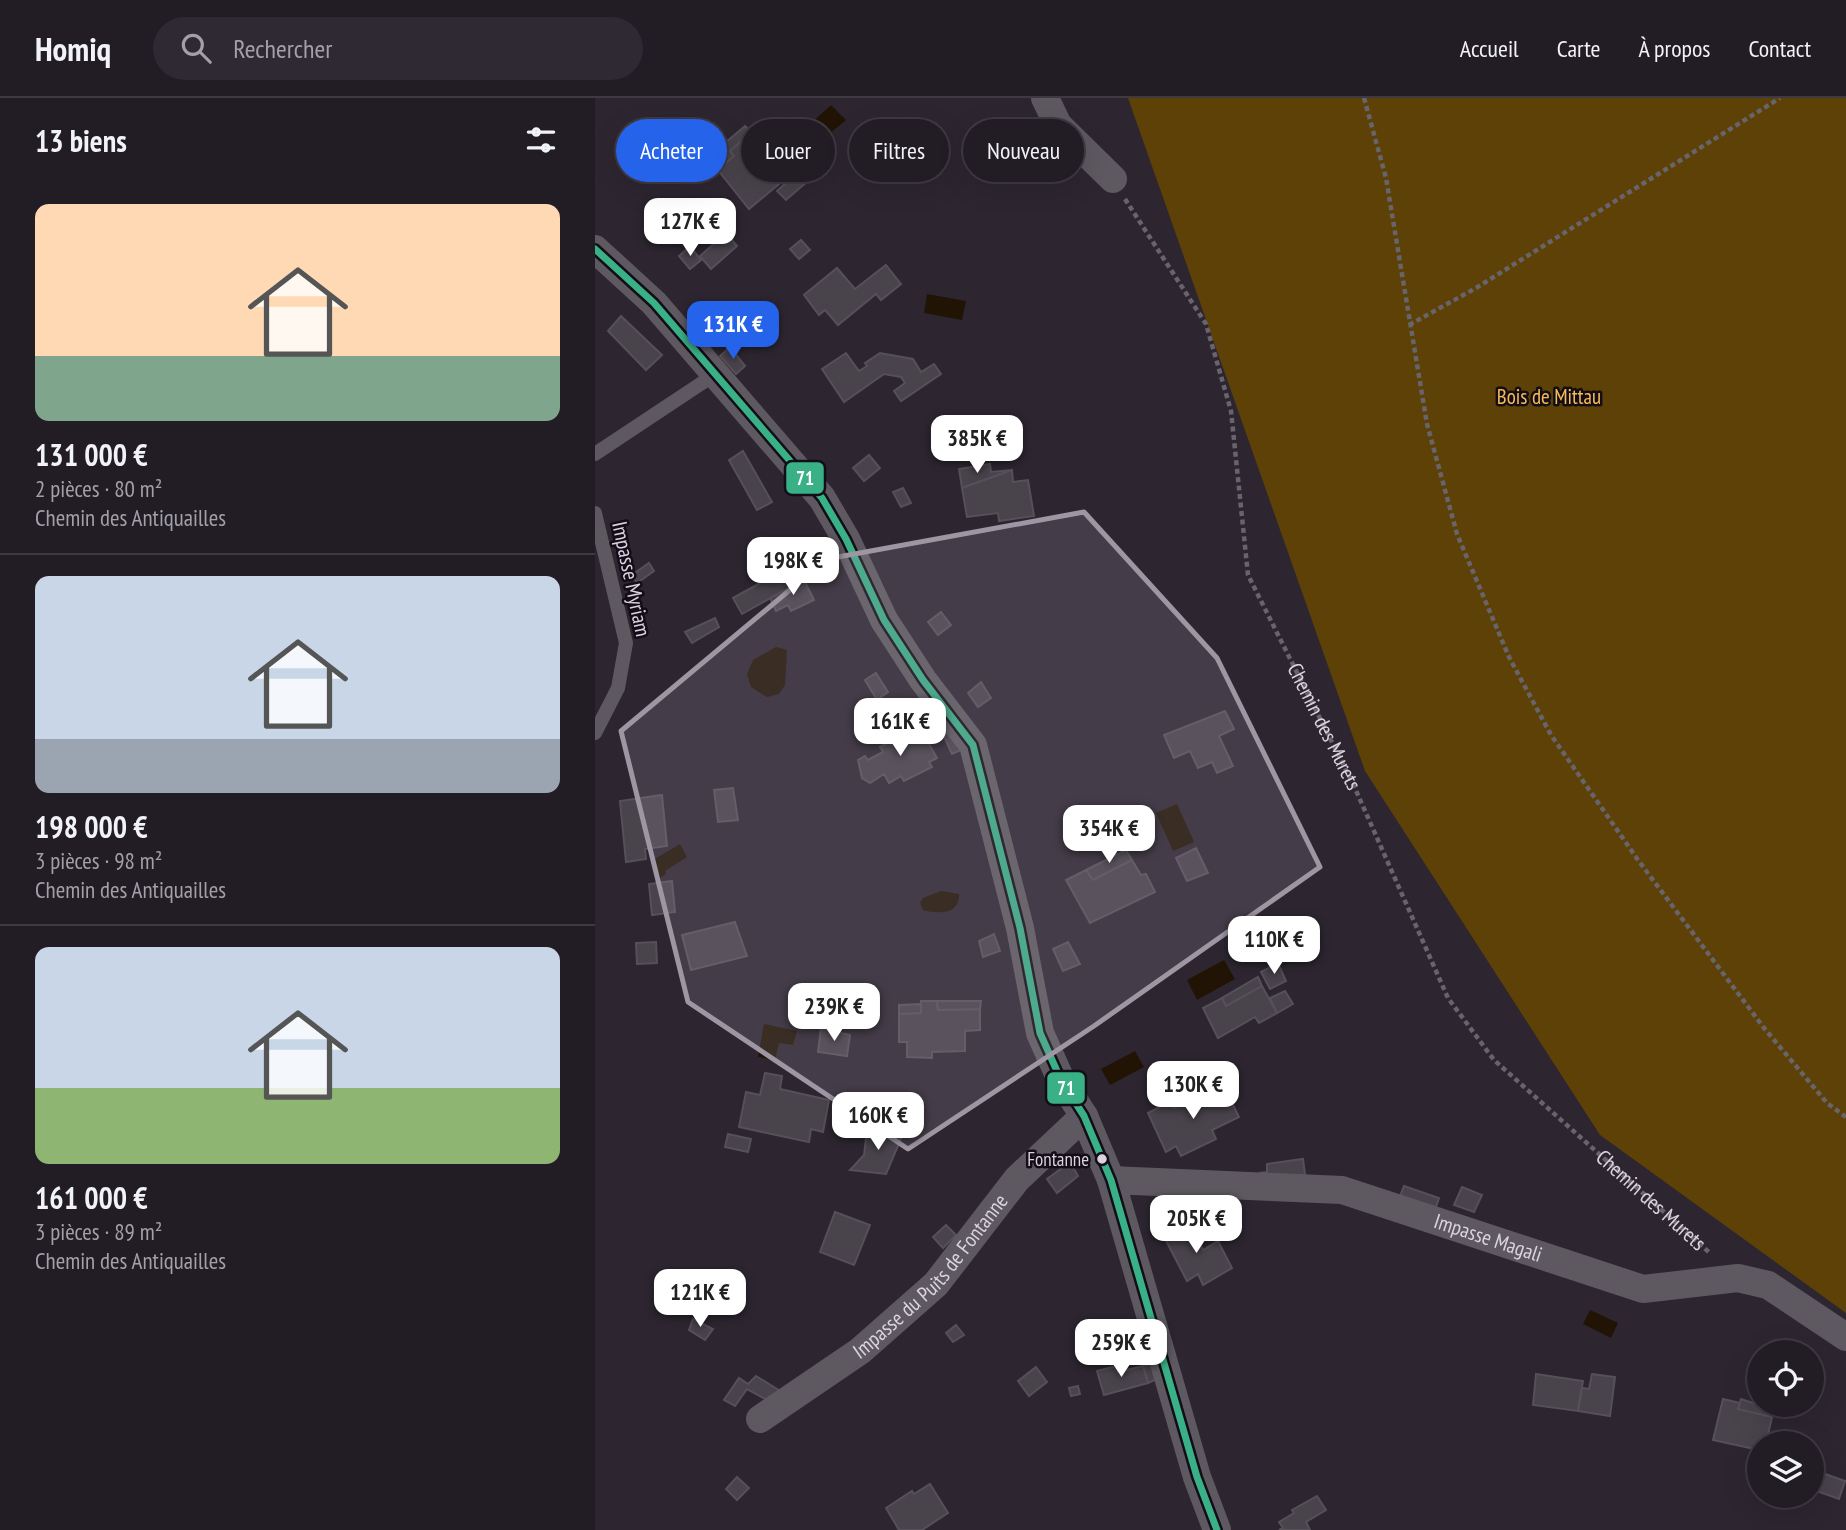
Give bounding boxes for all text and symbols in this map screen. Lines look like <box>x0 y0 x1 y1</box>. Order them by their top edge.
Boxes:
search box <box>153 17 643 80</box>
text: Homiq <box>35 27 111 70</box>
icon: search <box>177 29 215 67</box>
text: Rechercher <box>233 32 332 65</box>
text: Accueil <box>1460 33 1519 64</box>
text: Carte <box>1557 33 1600 64</box>
text: À propos <box>1638 33 1710 64</box>
text: Contact <box>1748 33 1811 64</box>
chip: Acheter <box>616 119 727 182</box>
chip: Louer <box>741 119 835 182</box>
chip: Filtres <box>849 119 949 182</box>
chip: Nouveau <box>963 119 1084 182</box>
text: 13 biens <box>35 121 127 160</box>
icon: filters <box>522 121 560 159</box>
pin: 127K € <box>633 198 747 258</box>
text: 127K € <box>660 206 720 235</box>
icon: home <box>235 249 361 375</box>
pin: 131K € <box>676 302 790 361</box>
text: 131K € <box>703 309 763 338</box>
park label: Bois de Mittau <box>1497 383 1601 410</box>
pin: 385K € <box>920 416 1034 475</box>
text: 385K € <box>947 423 1007 452</box>
text: 131 000 € <box>35 435 148 474</box>
line badge: 71 <box>785 461 825 495</box>
text: 71 <box>796 466 814 490</box>
text: 2 pièces · 80 m² <box>35 474 162 503</box>
text: Chemin des Antiquailles <box>35 503 226 532</box>
street label: Impasse Myriam <box>606 519 657 639</box>
pin: 198K € <box>736 538 850 597</box>
text: 198K € <box>763 545 823 574</box>
icon: home <box>235 621 361 747</box>
street label: Chemin des Murets <box>1281 658 1368 794</box>
pin: 161K € <box>843 698 957 758</box>
text: 161K € <box>870 706 930 735</box>
pin: 354K € <box>1052 806 1166 865</box>
text: 198 000 € <box>35 807 148 846</box>
text: 354K € <box>1079 813 1139 842</box>
text: 3 pièces · 98 m² <box>35 846 162 875</box>
text: Chemin des Antiquailles <box>35 875 226 904</box>
pin: 110K € <box>1217 916 1331 976</box>
text: 110K € <box>1244 924 1304 953</box>
pin: 239K € <box>777 984 891 1043</box>
text: 239K € <box>804 991 864 1020</box>
icon: home <box>235 992 361 1118</box>
pin: 130K € <box>1136 1062 1250 1121</box>
text: 130K € <box>1163 1069 1223 1098</box>
line badge: 71 <box>1046 1071 1086 1105</box>
text: 71 <box>1057 1076 1075 1100</box>
pin: 160K € <box>821 1093 935 1152</box>
text: 160K € <box>848 1100 908 1129</box>
street label: Chemin des Murets <box>1591 1144 1712 1256</box>
place label: Fontanne <box>1027 1147 1089 1171</box>
marker: Fontanne <box>1095 1152 1109 1166</box>
text: 161 000 € <box>35 1178 148 1217</box>
street label: Impasse du Puits de Fontanne <box>848 1188 1014 1365</box>
pin: 205K € <box>1139 1196 1253 1255</box>
text: 205K € <box>1166 1203 1226 1232</box>
street label: Impasse Magali <box>1431 1207 1546 1268</box>
text: 3 pièces · 89 m² <box>35 1217 162 1246</box>
text: Chemin des Antiquailles <box>35 1246 226 1275</box>
pin: 121K € <box>643 1270 757 1329</box>
text: 121K € <box>670 1277 730 1306</box>
pin: 259K € <box>1064 1320 1178 1379</box>
text: 259K € <box>1091 1327 1151 1356</box>
map controls <box>1747 1340 1824 1508</box>
button: locate <box>1747 1340 1824 1417</box>
button: layers <box>1747 1431 1824 1508</box>

